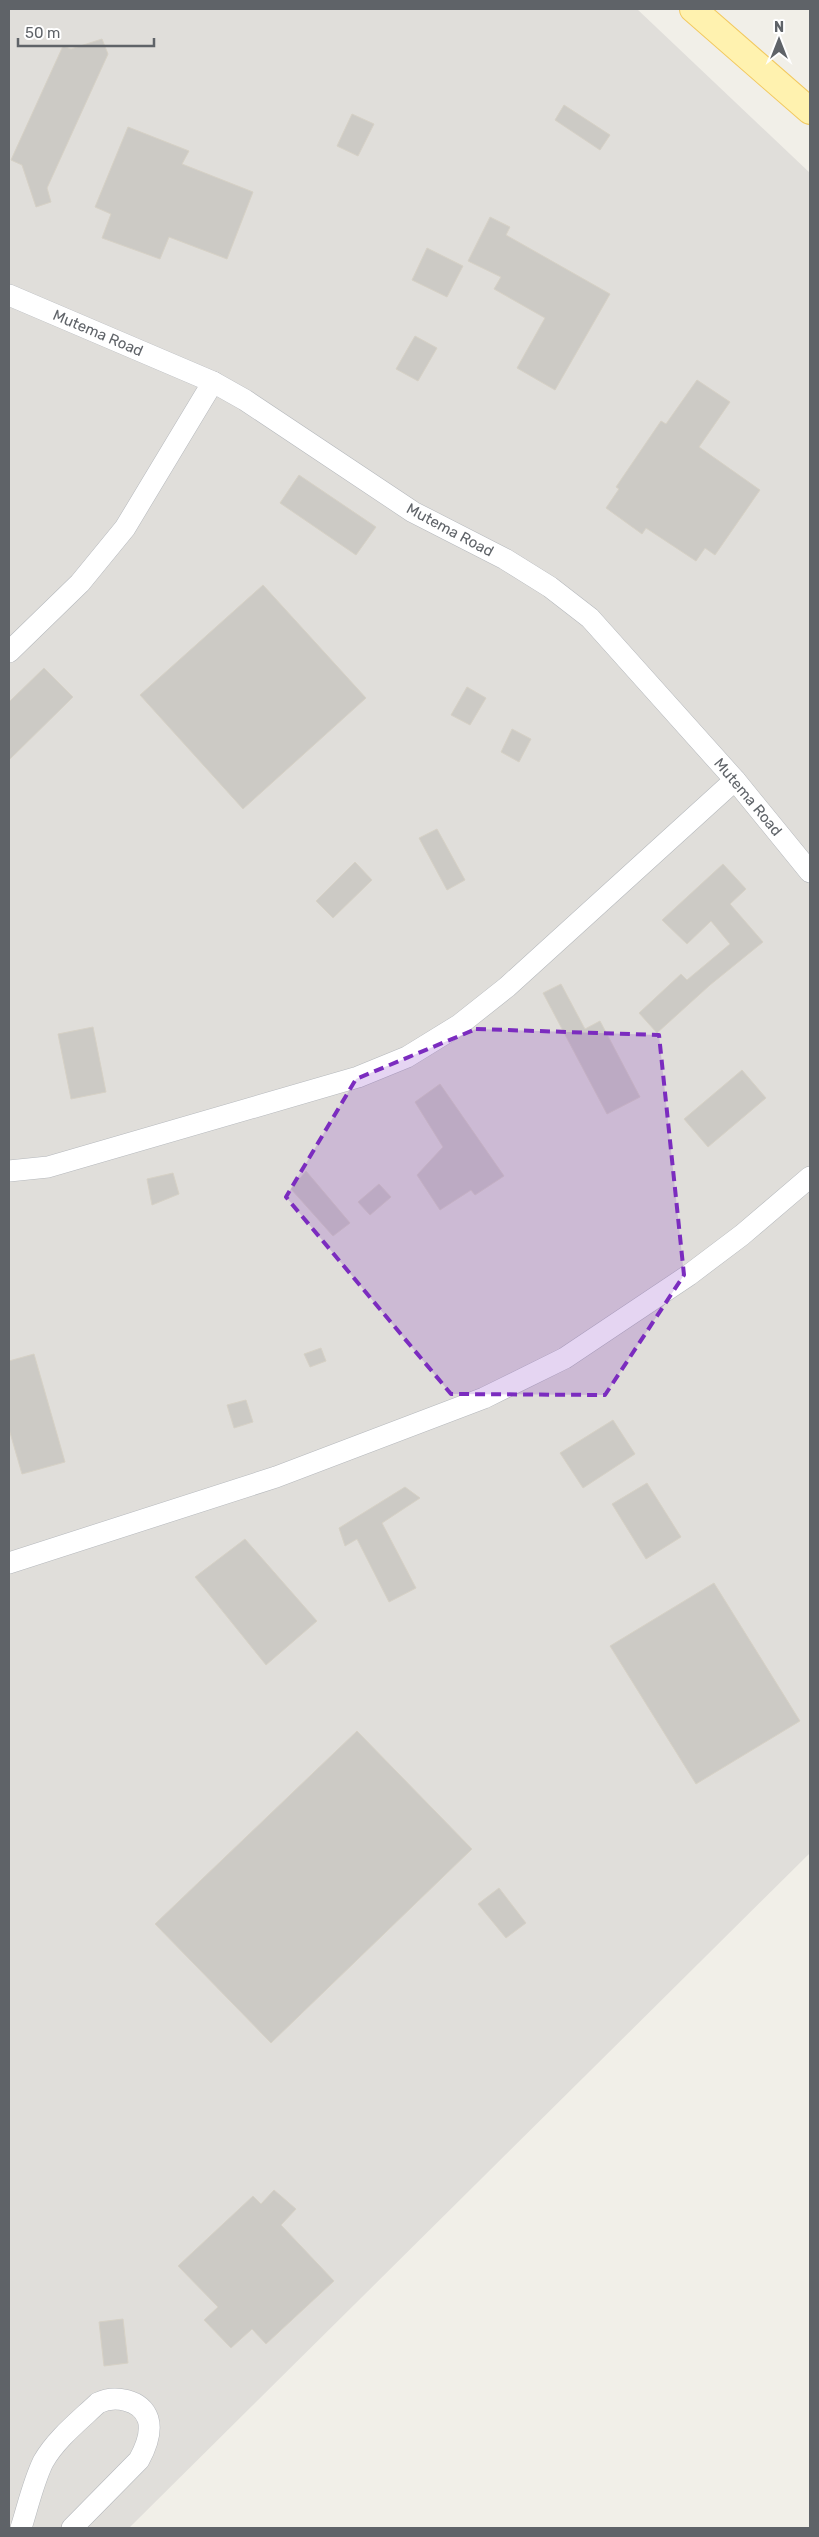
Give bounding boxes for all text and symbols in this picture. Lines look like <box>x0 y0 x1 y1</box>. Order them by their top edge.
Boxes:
scale bar <box>18 15 154 47</box>
north arrow <box>754 15 804 65</box>
text: N <box>774 19 784 36</box>
text: 50 m <box>25 24 60 42</box>
street label: Mutema Road <box>50 306 146 360</box>
street label: Mutema Road <box>403 500 497 560</box>
street label: Mutema Road <box>710 754 786 840</box>

